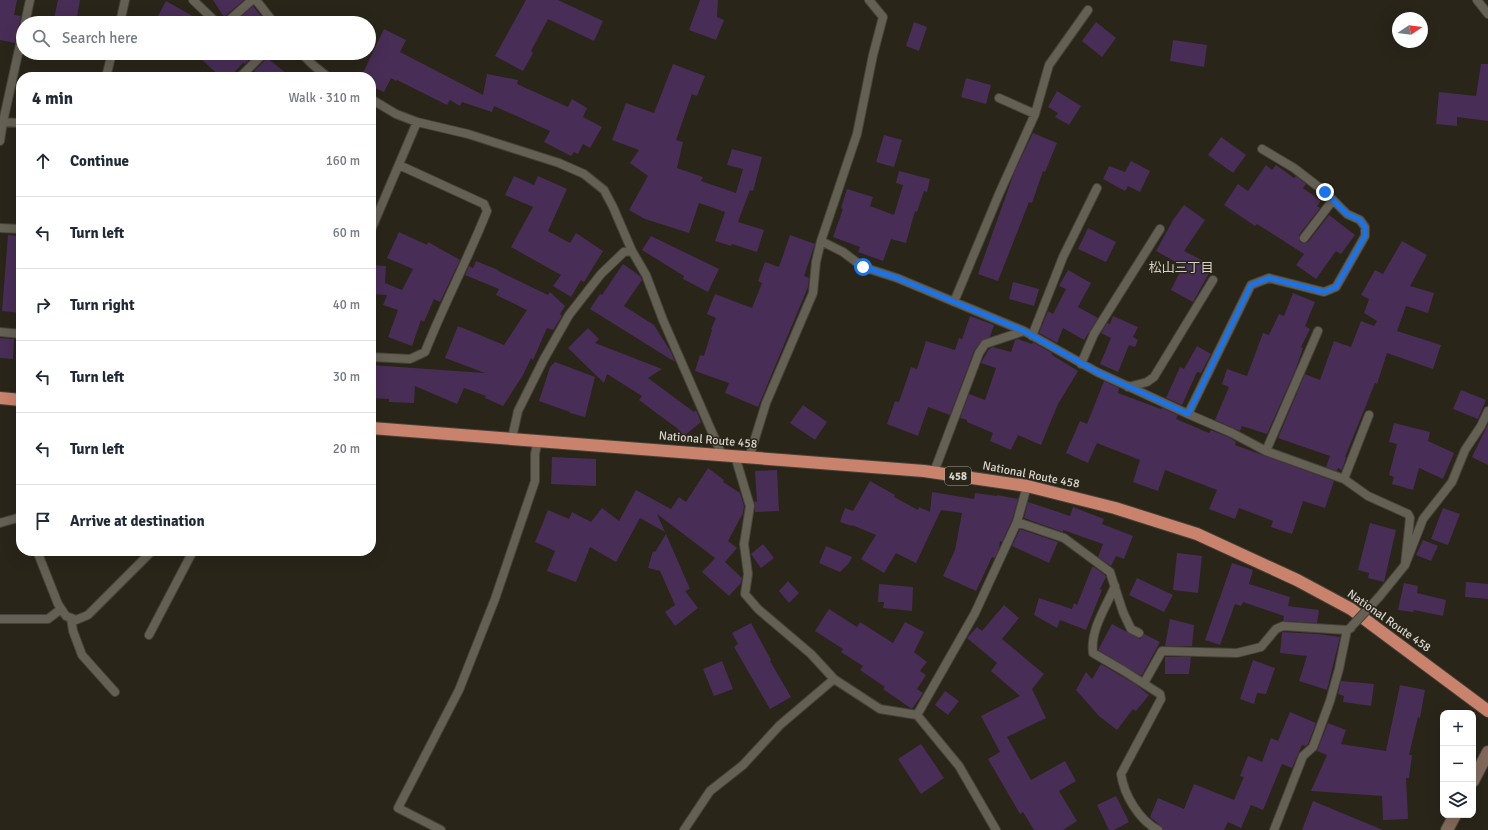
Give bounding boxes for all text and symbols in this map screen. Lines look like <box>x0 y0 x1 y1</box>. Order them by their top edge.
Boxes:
north arrow <box>1392 12 1428 48</box>
search box <box>16 16 376 60</box>
icon: search <box>30 27 52 49</box>
text: Search here <box>62 29 138 47</box>
text: 4 min <box>32 88 73 109</box>
text: Walk · 310 m <box>289 90 360 106</box>
icon: ahead <box>32 150 54 172</box>
text: Continue <box>70 152 129 170</box>
text: 160 m <box>326 153 360 169</box>
route end <box>1316 183 1334 201</box>
icon: left <box>32 222 54 244</box>
text: Turn left <box>70 224 124 242</box>
text: 60 m <box>333 225 360 241</box>
route start <box>854 258 872 276</box>
district label: 松山三丁目 <box>1148 260 1214 276</box>
icon: right <box>32 294 54 316</box>
text: Turn right <box>70 296 135 314</box>
text: 40 m <box>333 297 360 313</box>
icon: left <box>32 366 54 388</box>
text: Turn left <box>70 368 124 386</box>
text: 30 m <box>333 369 360 385</box>
street label: National Route 458 <box>658 428 758 452</box>
icon: left <box>32 438 54 460</box>
text: Turn left <box>70 440 124 458</box>
text: 20 m <box>333 441 360 457</box>
street label: National Route 458 <box>981 458 1081 492</box>
road number: 458 <box>945 467 971 485</box>
icon: arrive <box>32 510 54 532</box>
text: Arrive at destination <box>70 512 205 530</box>
street label: National Route 458 <box>1344 587 1434 655</box>
map controls <box>1440 710 1476 818</box>
button: + <box>1440 710 1476 746</box>
button: − <box>1440 746 1476 782</box>
button: layers <box>1440 782 1476 818</box>

